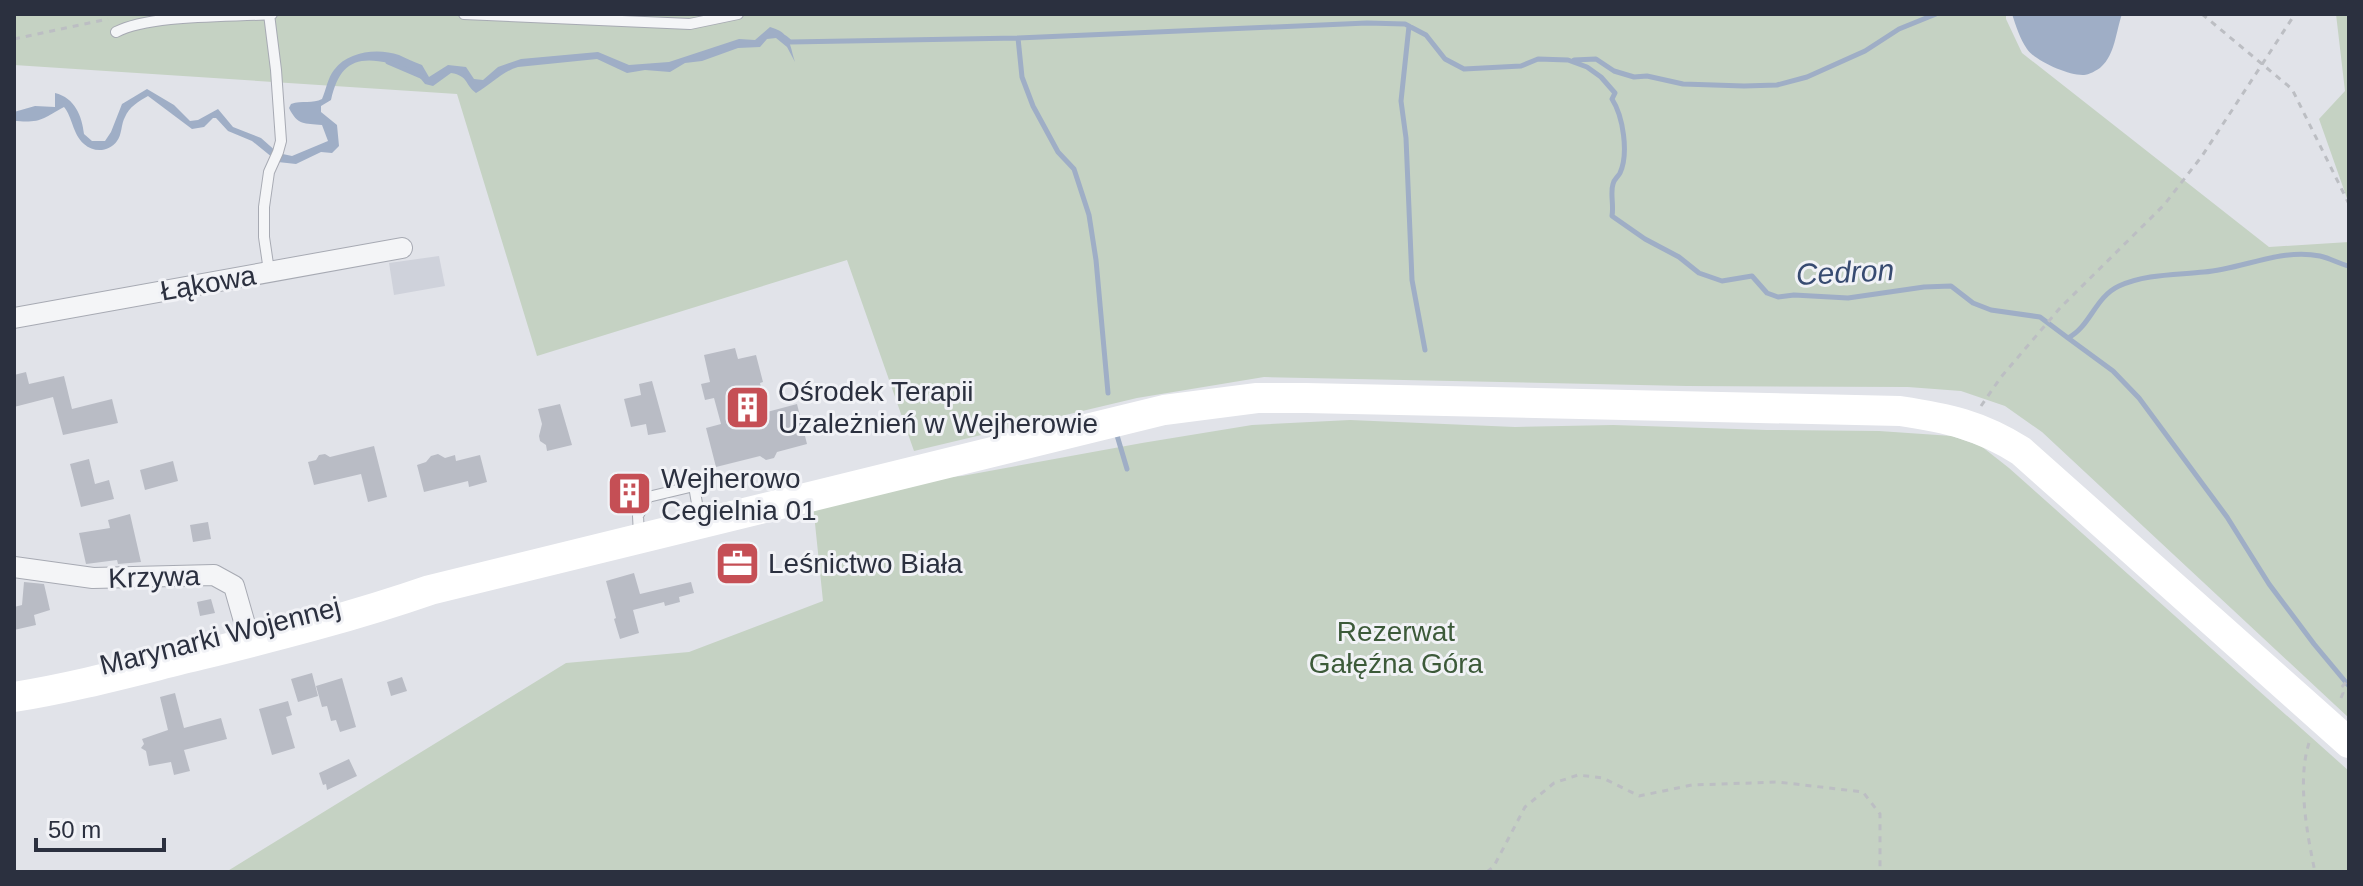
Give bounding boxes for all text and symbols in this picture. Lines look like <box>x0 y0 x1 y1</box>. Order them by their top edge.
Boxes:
water label: Cedron <box>1795 253 1895 291</box>
street label: Łąkowa <box>158 259 259 307</box>
place label: Ośrodek Terapii Uzależnień w Wejherowie <box>778 376 1098 439</box>
building icon: Ośrodek Terapii Uzależnień w Wejherowie <box>723 383 771 431</box>
place label: Wejherowo Cegielnia 01 <box>661 463 817 526</box>
building icon: Wejherowo Cegielnia 01 <box>606 470 654 518</box>
office icon: Leśnictwo Biała <box>713 539 761 587</box>
place label: Leśnictwo Biała <box>768 548 963 579</box>
street label: Krzywa <box>108 560 201 594</box>
street label: Marynarki Wojennej <box>96 591 344 681</box>
park label: Rezerwat Gałęźna Góra <box>1309 616 1484 679</box>
scale bar <box>36 802 164 852</box>
text: 50 m <box>48 816 101 843</box>

